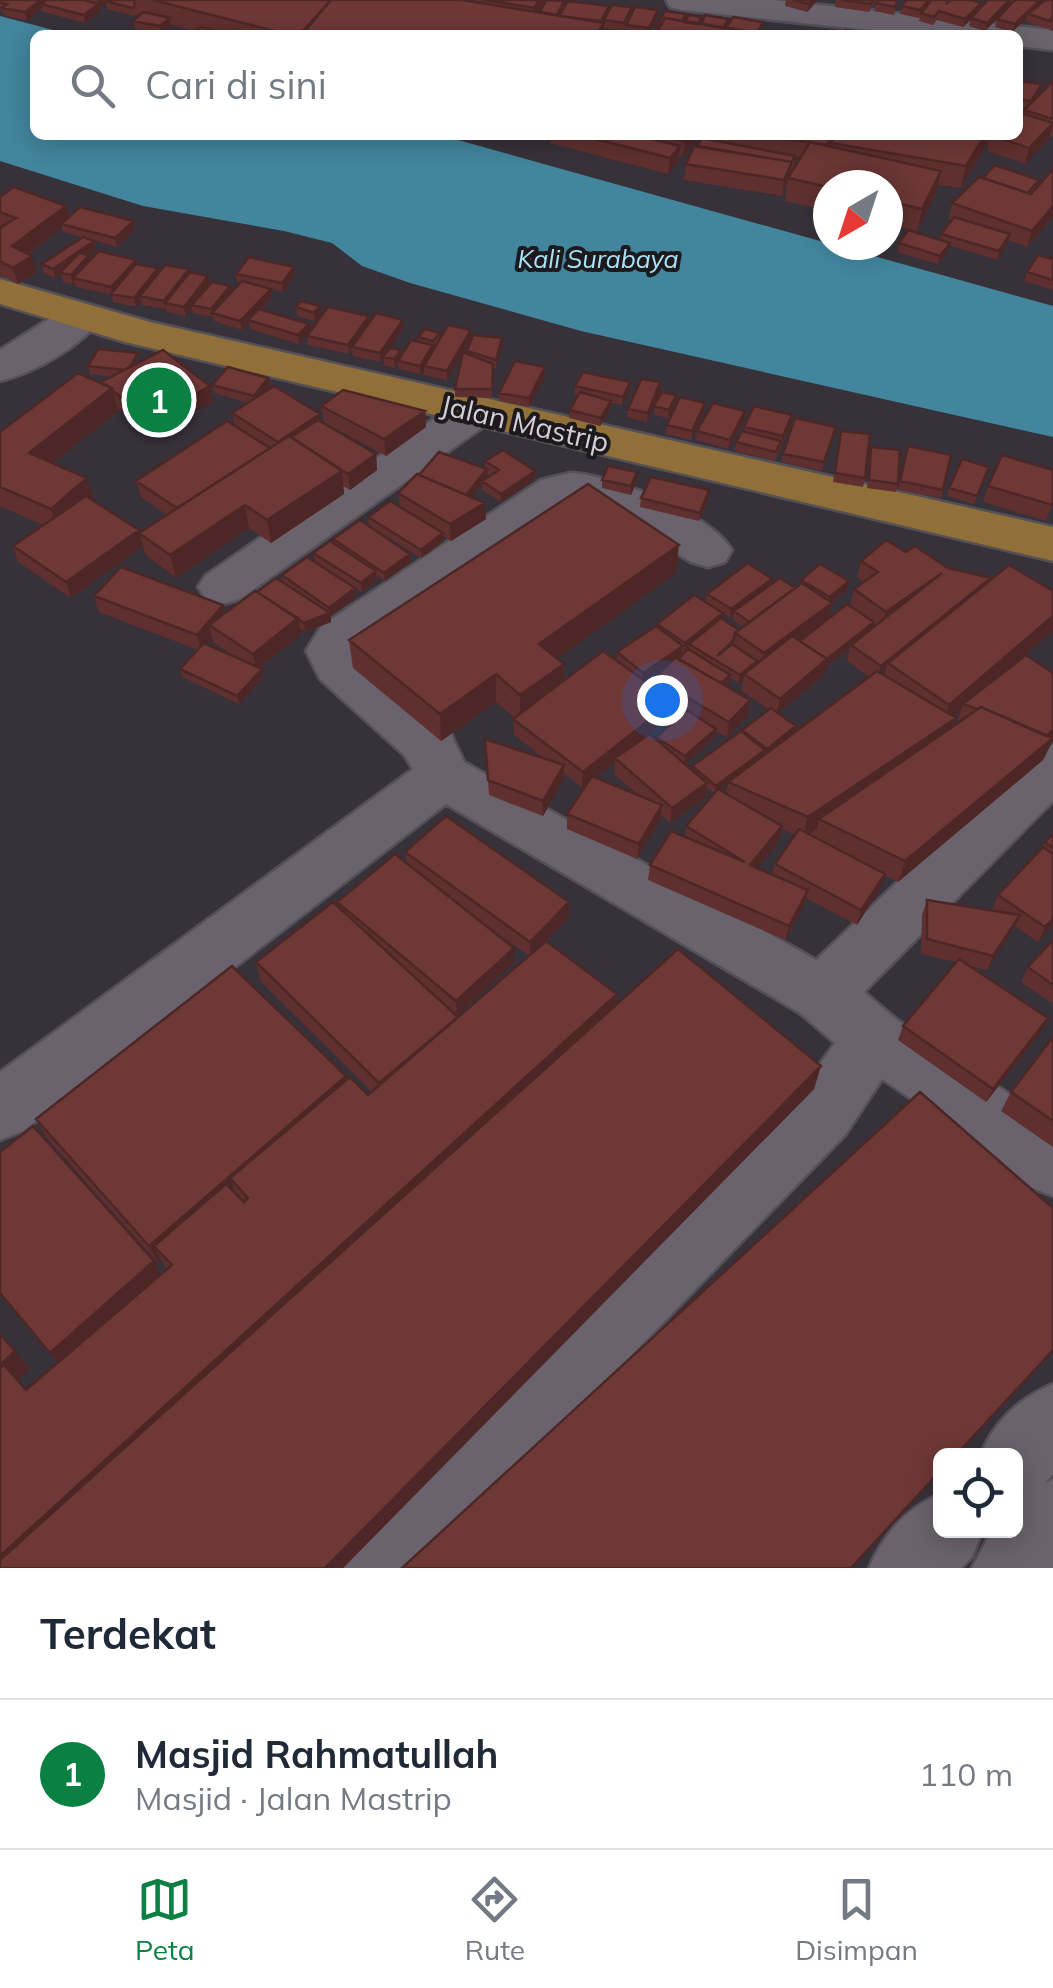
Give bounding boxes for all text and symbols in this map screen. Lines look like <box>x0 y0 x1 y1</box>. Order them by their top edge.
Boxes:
search box <box>30 30 1023 140</box>
icon: search <box>65 58 120 113</box>
text: Cari di sini <box>145 61 327 109</box>
north arrow <box>813 170 903 260</box>
water label: Kali Surabaya <box>517 243 679 274</box>
pin: 1 <box>126 362 192 438</box>
street label: Jalan Mastrip <box>438 387 612 459</box>
your location <box>637 675 688 726</box>
map controls <box>933 1448 1023 1538</box>
button: locate <box>933 1448 1023 1538</box>
text: Terdekat <box>40 1607 216 1660</box>
text: Masjid Rahmatullah <box>135 1730 499 1778</box>
text: 1 <box>63 1754 82 1794</box>
text: 110 m <box>919 1754 1013 1794</box>
text: Masjid · Jalan Mastrip <box>135 1778 452 1818</box>
tab: Peta <box>135 1872 195 1967</box>
tab: Rute <box>465 1872 525 1967</box>
tab: Disimpan <box>795 1872 918 1967</box>

